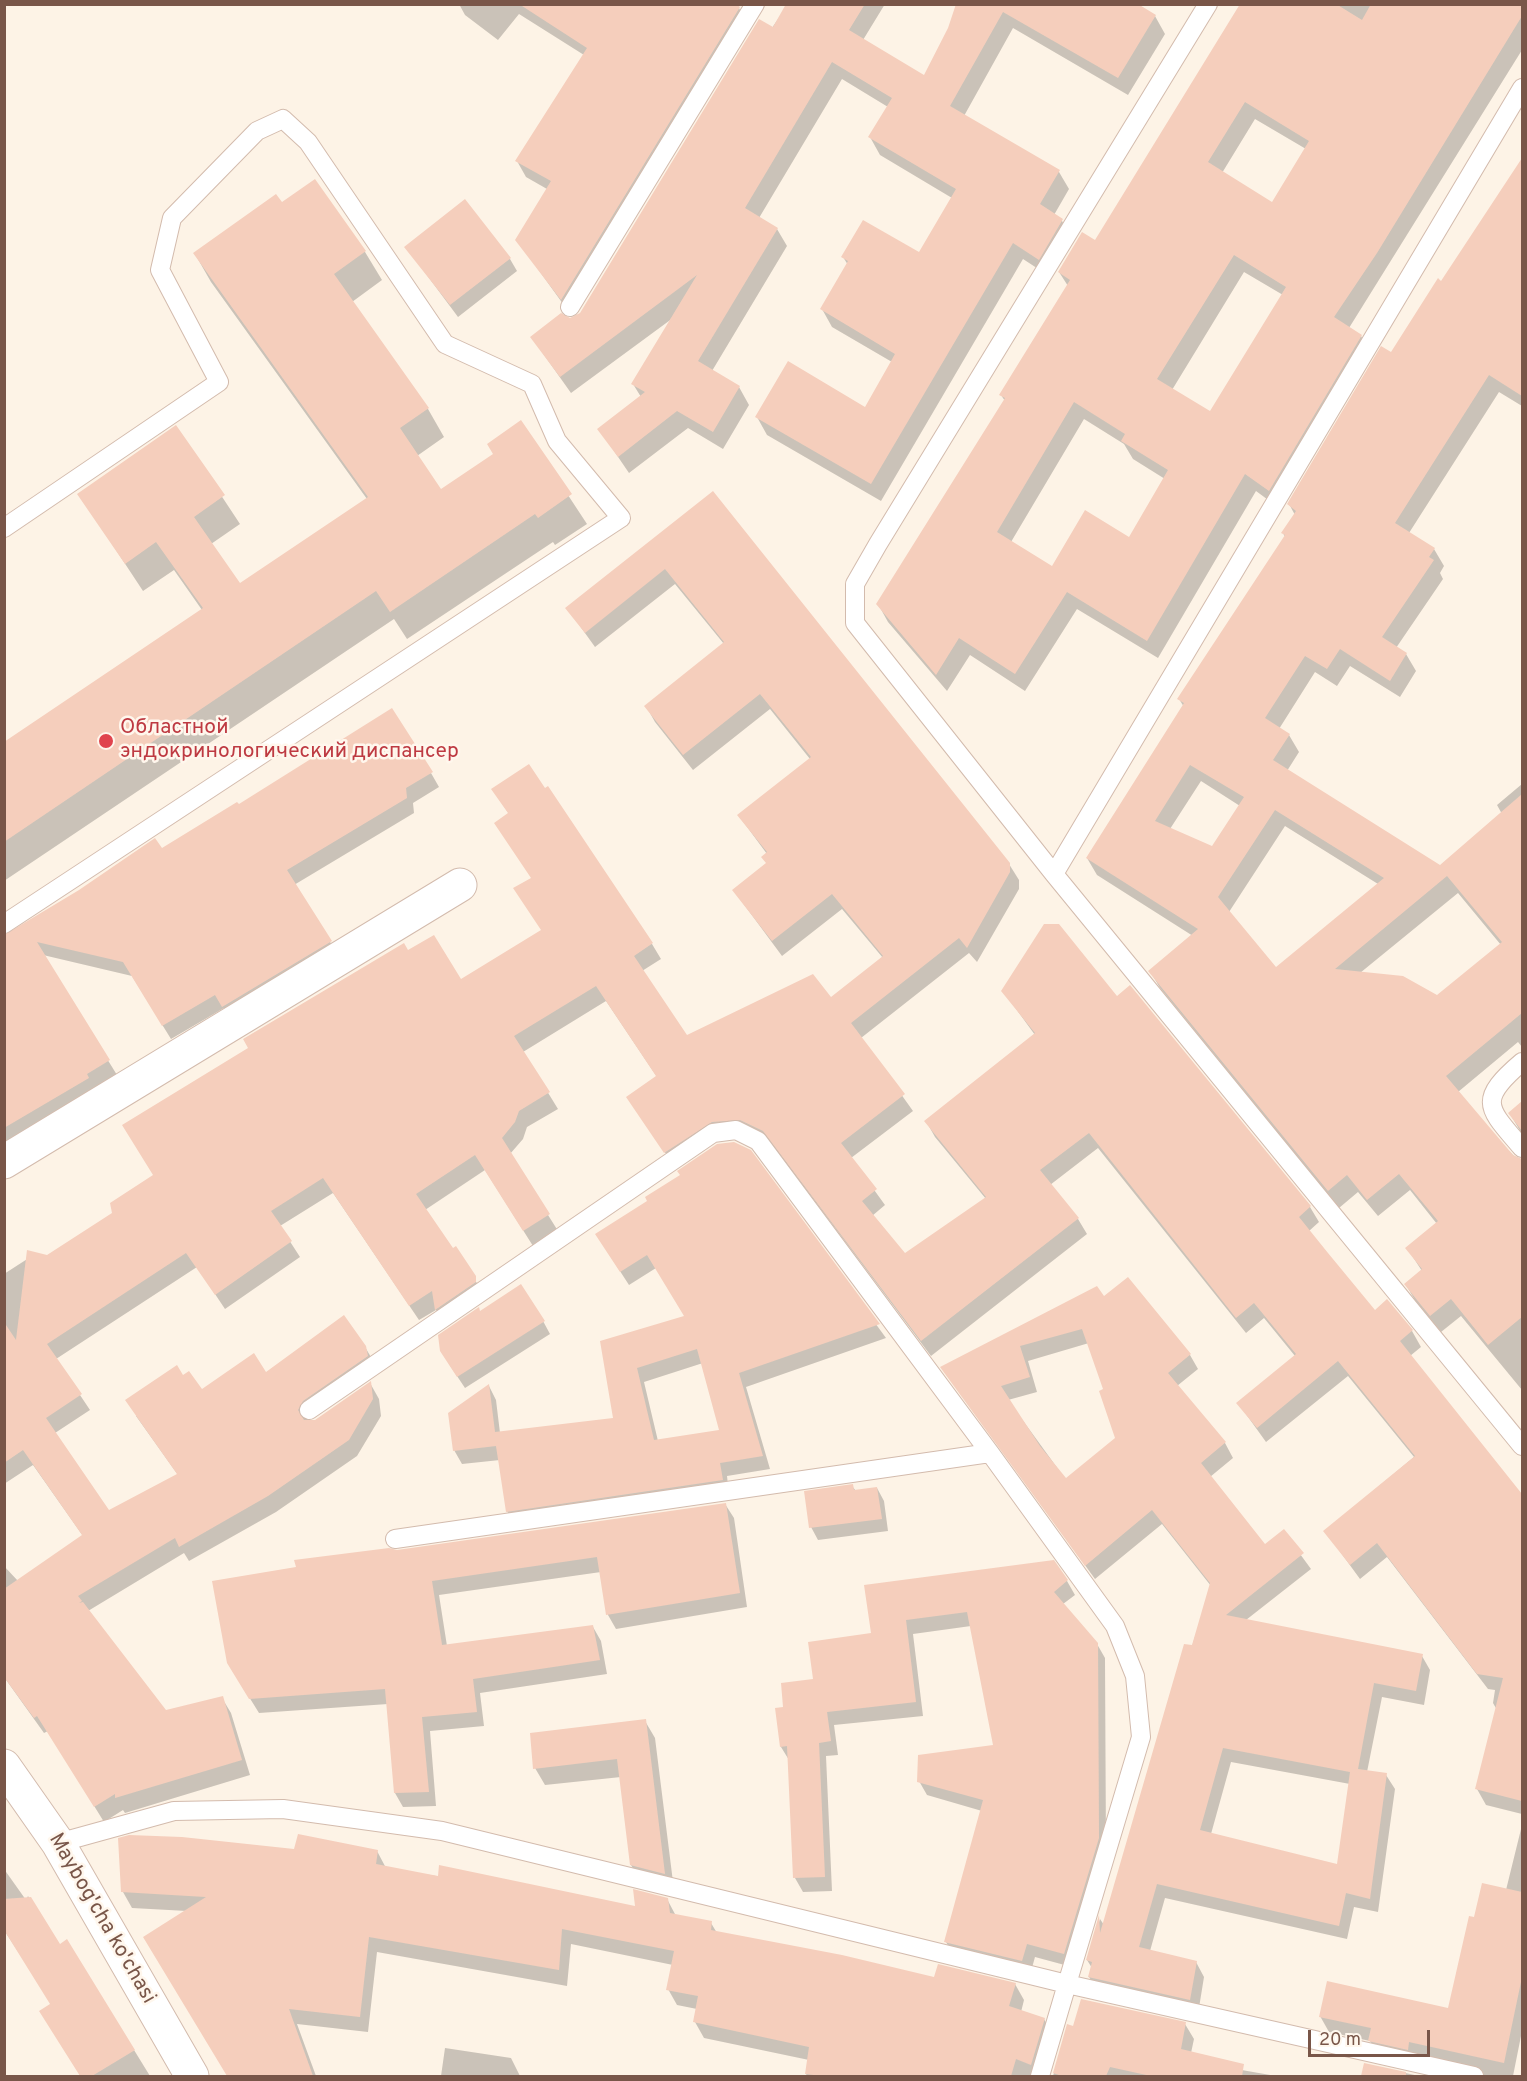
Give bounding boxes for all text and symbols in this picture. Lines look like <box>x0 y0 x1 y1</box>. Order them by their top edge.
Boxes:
place label: Областной эндокринологический диспансер <box>120 716 459 766</box>
marker: Областной эндокринологический диспансер <box>97 732 115 750</box>
street label: Maybog'cha ko'chasi <box>42 1829 160 2009</box>
scale bar <box>1311 2018 1432 2056</box>
text: 20 m <box>1319 2029 1361 2052</box>

